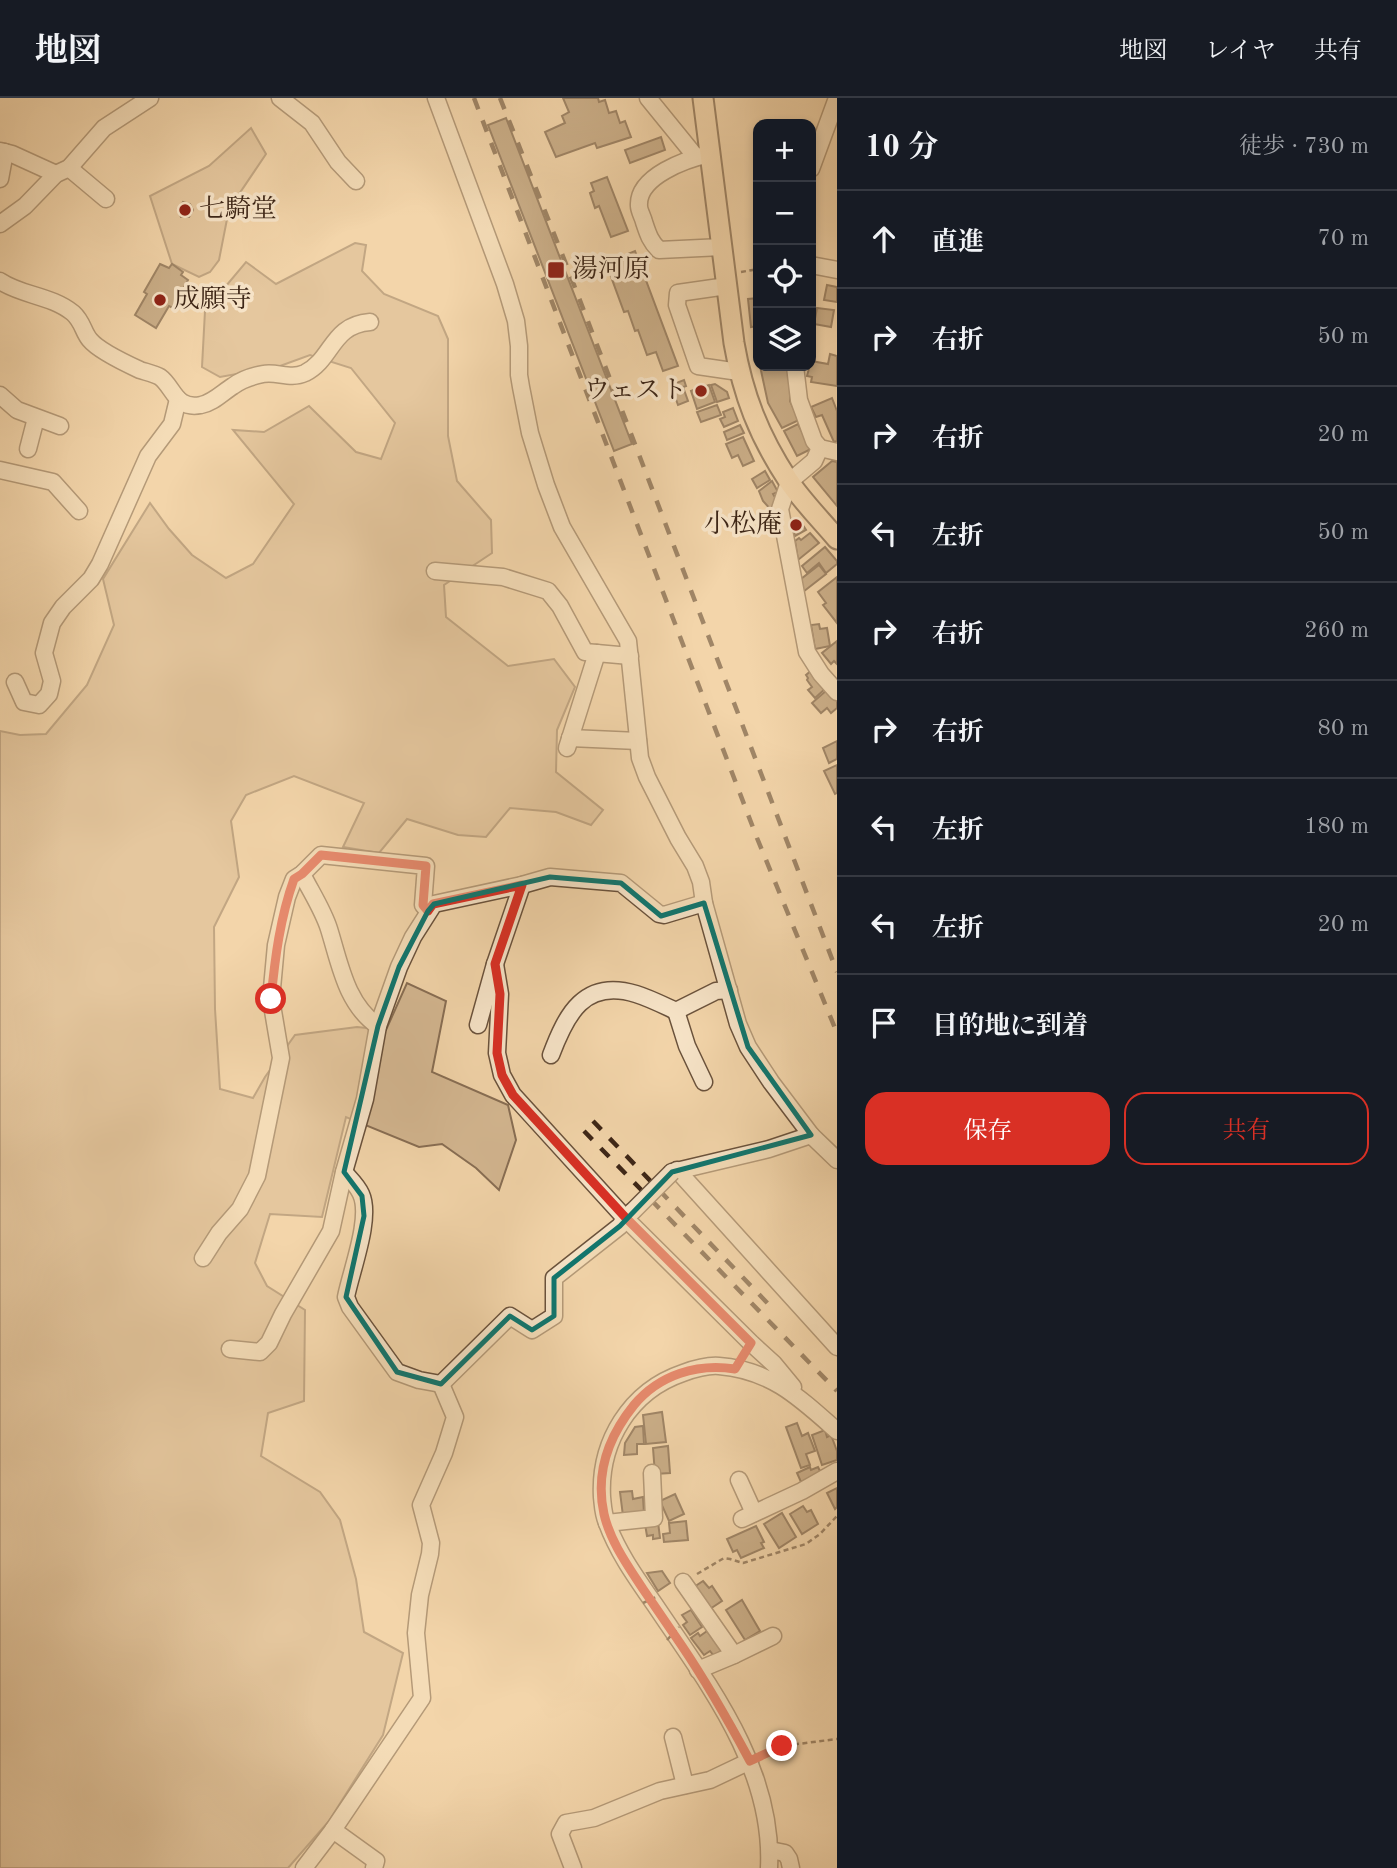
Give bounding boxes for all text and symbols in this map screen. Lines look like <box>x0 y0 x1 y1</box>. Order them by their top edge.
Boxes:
text: 地図 <box>35 36 101 69</box>
text: 地図 <box>1119 40 1167 64</box>
text: レイヤ <box>1205 40 1276 64</box>
text: 共有 <box>1314 40 1362 64</box>
map controls <box>753 119 816 371</box>
button: + <box>753 119 816 182</box>
text: 10 分 <box>865 133 938 163</box>
text: 徒歩 · 730 m <box>1239 135 1369 158</box>
button: − <box>753 182 816 245</box>
place label: 七騎堂 <box>199 195 277 223</box>
marker: 七騎堂 <box>177 202 193 218</box>
icon: ahead <box>865 220 903 258</box>
text: 70 m <box>1318 227 1369 250</box>
text: 直進 <box>932 230 984 256</box>
button: locate <box>753 245 816 308</box>
place label: 湯河原 <box>572 255 650 283</box>
marker: 湯河原 <box>546 260 566 280</box>
place label: 成願寺 <box>174 285 252 313</box>
marker: 成願寺 <box>152 292 168 308</box>
button: layers <box>753 308 816 371</box>
icon: right <box>865 318 903 356</box>
text: 50 m <box>1318 325 1369 348</box>
text: 右折 <box>932 328 984 354</box>
place label: ウェスト <box>584 377 687 404</box>
marker: ウェスト <box>693 383 709 399</box>
icon: right <box>865 416 903 454</box>
text: 20 m <box>1318 423 1369 446</box>
text: 右折 <box>932 426 984 452</box>
place label: 小松庵 <box>704 510 782 538</box>
icon: left <box>865 514 903 552</box>
marker: 小松庵 <box>788 517 804 533</box>
text: 50 m <box>1318 521 1369 544</box>
text: 左折 <box>932 524 984 550</box>
icon: right <box>865 612 903 650</box>
text: 260 m <box>1304 619 1369 642</box>
text: 右折 <box>932 622 984 648</box>
icon: right <box>865 710 903 748</box>
text: 80 m <box>1318 717 1369 740</box>
text: 右折 <box>932 720 984 746</box>
icon: left <box>865 808 903 846</box>
text: 180 m <box>1304 815 1369 838</box>
text: 左折 <box>932 818 984 844</box>
icon: left <box>865 906 903 944</box>
text: 20 m <box>1318 913 1369 936</box>
text: 左折 <box>932 916 984 942</box>
route start <box>255 983 286 1014</box>
icon: arrive <box>865 1004 903 1042</box>
text: 目的地に到着 <box>932 1014 1088 1040</box>
button: 保存 <box>865 1092 1110 1165</box>
button: 共有 <box>1124 1092 1369 1165</box>
route end <box>766 1730 797 1761</box>

